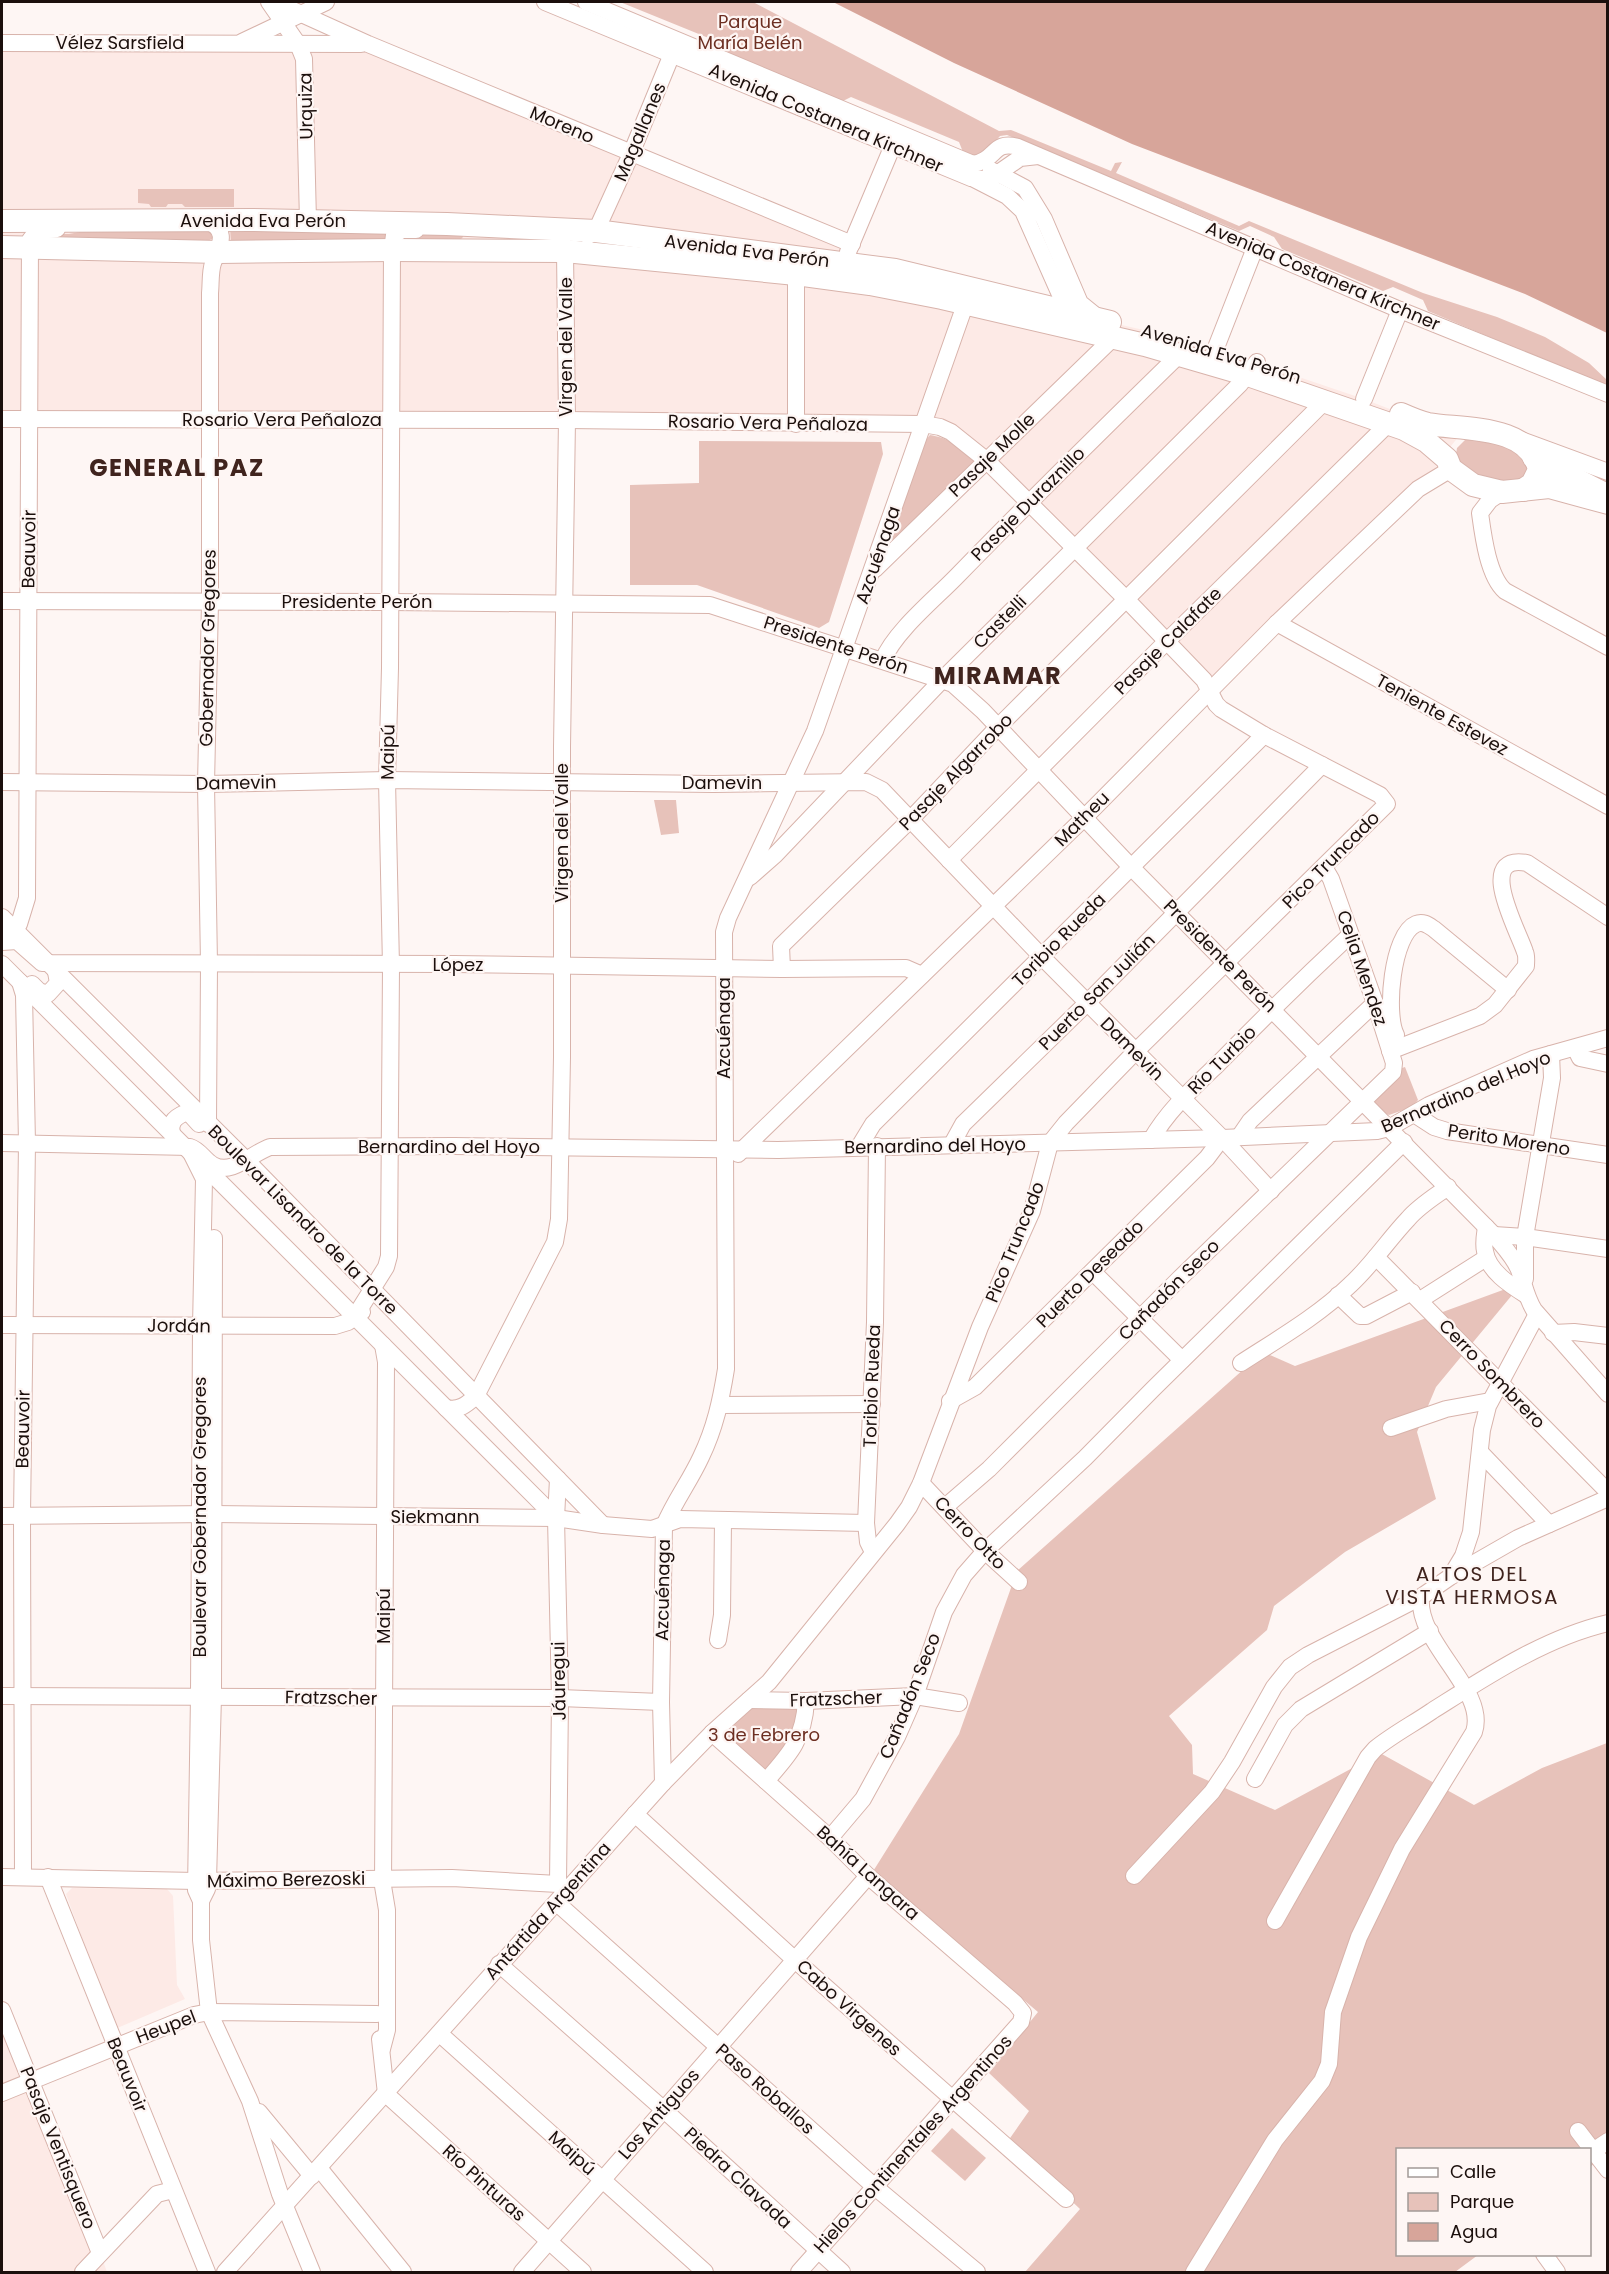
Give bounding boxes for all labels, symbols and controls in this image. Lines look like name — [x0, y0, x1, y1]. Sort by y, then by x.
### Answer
park label: Parque María Belén — [697, 9, 803, 55]
street label: Vélez Sarsfield — [56, 30, 184, 55]
street label: Avenida Costanera Kirchner — [705, 57, 947, 178]
street label: Urquiza — [292, 72, 319, 140]
street label: Magallanes — [607, 79, 672, 185]
street label: Moreno — [526, 100, 598, 149]
street label: Avenida Eva Perón — [180, 208, 346, 233]
street label: Avenida Costanera Kirchner — [1202, 215, 1444, 336]
street label: Avenida Eva Perón — [663, 228, 831, 273]
street label: Virgen del Valle — [553, 277, 578, 417]
street label: Avenida Eva Perón — [1138, 317, 1304, 390]
street label: Rosario Vera Peñaloza — [182, 407, 382, 432]
street label: Pasaje Molle — [943, 407, 1040, 502]
street label: Rosario Vera Peñaloza — [668, 408, 868, 437]
street label: Pasaje Duraznillo — [965, 441, 1090, 566]
district label: GENERAL PAZ — [89, 451, 265, 484]
street label: Azcuénaga — [849, 503, 906, 607]
street label: Beauvoir — [15, 509, 42, 589]
street label: Gobernador Gregores — [193, 549, 222, 747]
street label: Pasaje Calafate — [1108, 581, 1227, 700]
street label: Presidente Perón — [282, 589, 432, 614]
street label: Castelli — [967, 589, 1032, 654]
street label: Presidente Perón — [761, 609, 912, 680]
district label: MIRAMAR — [934, 659, 1062, 692]
street label: Teniente Estevez — [1372, 668, 1513, 761]
street label: Pasaje Algarrobo — [893, 708, 1018, 836]
street label: Maipú — [375, 724, 400, 780]
street label: Virgen del Valle — [549, 763, 574, 903]
street label: Damevin — [195, 769, 277, 796]
street label: Damevin — [682, 770, 762, 795]
street label: Matheu — [1049, 786, 1115, 852]
street label: Pico Truncado — [1276, 805, 1385, 914]
street label: Toribio Rueda — [1006, 887, 1111, 992]
street label: Presidente Perón — [1158, 893, 1283, 1018]
street label: Celia Mendez — [1331, 907, 1394, 1029]
street label: Puerto San Julián — [1033, 928, 1160, 1055]
street label: López — [433, 952, 483, 977]
street label: Azcuénaga — [711, 977, 736, 1079]
street label: Damevin — [1095, 1011, 1170, 1086]
street label: Río Turbio — [1182, 1020, 1262, 1100]
street label: Bernardino del Hoyo — [1377, 1044, 1554, 1139]
street label: Perito Moreno — [1446, 1117, 1572, 1162]
street label: Boulevar Lisandro de la Torre — [203, 1119, 404, 1320]
street label: Bernardino del Hoyo — [844, 1131, 1026, 1160]
street label: Bernardino del Hoyo — [358, 1134, 540, 1159]
street label: Pico Truncado — [979, 1178, 1050, 1306]
street label: Puerto Deseado — [1030, 1214, 1149, 1333]
street label: Cañadón Seco — [1112, 1233, 1225, 1346]
street label: Jordán — [147, 1312, 211, 1339]
street label: Cerro Sombrero — [1433, 1313, 1551, 1434]
street label: Toribio Rueda — [857, 1324, 886, 1448]
street label: Boulevar Gobernador Gregores — [187, 1377, 212, 1657]
street label: Beauvoir — [9, 1389, 36, 1469]
street label: Cerro Otto — [929, 1490, 1012, 1575]
street label: Siekmann — [390, 1504, 480, 1529]
street label: Azcuénaga — [649, 1539, 676, 1641]
district label: ALTOS DEL VISTA HERMOSA — [1385, 1560, 1559, 1611]
street label: Maipú — [371, 1588, 396, 1644]
street label: Cañadón Seco — [873, 1629, 946, 1763]
street label: Jáuregui — [545, 1641, 572, 1721]
street label: Fratzscher — [285, 1684, 378, 1711]
street label: Fratzscher — [789, 1684, 883, 1713]
park label: 3 de Febrero — [708, 1722, 820, 1747]
street label: Bahía Langara — [811, 1820, 925, 1926]
street label: Antártida Argentina — [479, 1836, 616, 1985]
street label: Máximo Berezoski — [207, 1866, 365, 1893]
street label: Cabo Virgenes — [791, 1954, 907, 2062]
street label: Heupel — [132, 2004, 200, 2049]
street label: Hielos Continentales Argentinos — [808, 2029, 1018, 2258]
street label: Beauvoir — [101, 2034, 154, 2116]
street label: Paso Roballos — [711, 2038, 820, 2140]
street label: Pasaje Ventisquero — [14, 2063, 102, 2233]
street label: Los Antiguos — [612, 2063, 705, 2164]
street label: Piedra Clavada — [679, 2121, 798, 2234]
street label: Maipú — [543, 2125, 601, 2181]
street label: Río Pinturas — [437, 2138, 531, 2227]
legend — [1396, 2148, 1591, 2256]
text: Calle — [1450, 2159, 1496, 2184]
text: Parque — [1450, 2189, 1514, 2214]
text: Agua — [1450, 2219, 1498, 2244]

